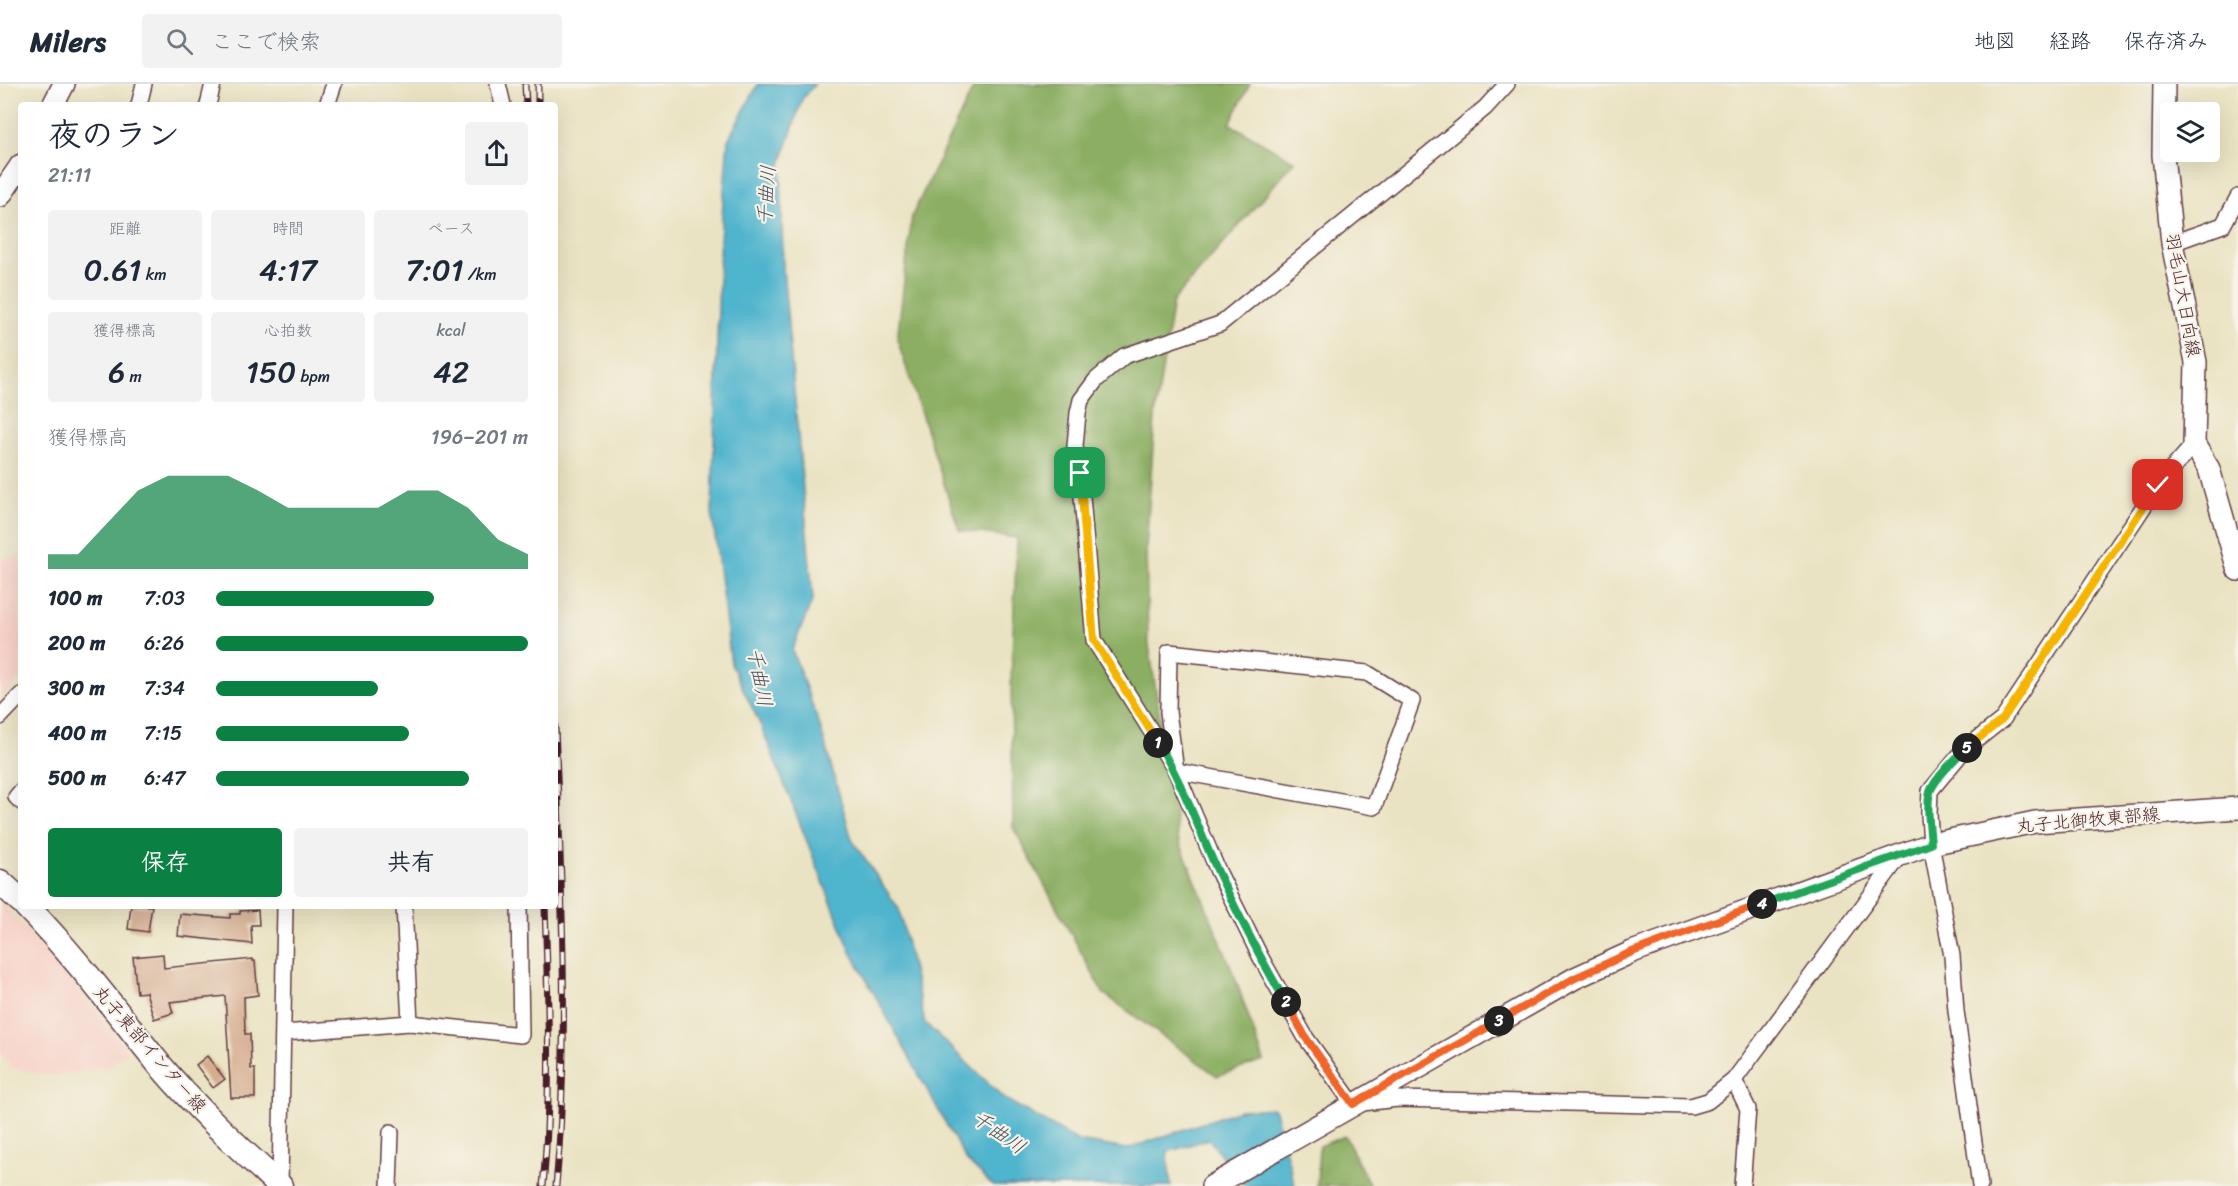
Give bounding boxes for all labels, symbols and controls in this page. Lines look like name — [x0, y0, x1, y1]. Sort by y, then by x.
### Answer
search box — [142, 14, 562, 68]
text: Milers — [30, 17, 106, 66]
text: ここで検索 — [211, 22, 321, 61]
text: 地図 — [1974, 22, 2016, 60]
text: 経路 — [2049, 22, 2091, 60]
text: 保存済み — [2124, 22, 2208, 60]
icon: search — [163, 25, 196, 58]
map controls — [2160, 102, 2220, 162]
button: layers — [2160, 102, 2220, 162]
text: 夜のラン — [48, 106, 180, 164]
button: share — [465, 122, 528, 185]
text: 21:11 — [48, 158, 91, 193]
water label: 千曲川 — [747, 164, 786, 226]
text: 距離 — [109, 214, 141, 243]
text: 時間 — [272, 214, 304, 243]
text: ペース — [427, 214, 475, 243]
street label: 羽毛山大日向線 — [2156, 230, 2210, 360]
text: 0.61 — [84, 243, 141, 297]
text: 4:17 — [259, 243, 317, 297]
text: 7:01 — [406, 243, 464, 297]
text: km — [141, 260, 166, 289]
text: /km — [464, 260, 496, 289]
text: 獲得標高 — [93, 316, 157, 345]
text: 心拍数 — [264, 316, 312, 345]
text: kcal — [436, 316, 466, 345]
text: 6 — [108, 345, 125, 399]
text: 150 — [246, 345, 296, 399]
text: 42 — [433, 345, 469, 399]
text: m — [125, 362, 142, 391]
text: bpm — [296, 362, 330, 391]
text: 獲得標高 — [48, 420, 128, 455]
text: 196–201 m — [431, 420, 528, 455]
pin — [1054, 447, 1105, 498]
icon: arrive — [1063, 456, 1096, 489]
pin — [2132, 459, 2183, 510]
icon: check — [2141, 468, 2174, 501]
text: 100 m — [48, 581, 102, 616]
text: 7:03 — [144, 581, 185, 616]
text: 200 m — [48, 626, 105, 661]
text: 6:26 — [144, 626, 184, 661]
water label: 千曲川 — [737, 644, 782, 710]
text: 300 m — [48, 671, 105, 706]
text: 7:34 — [144, 671, 185, 706]
text: 400 m — [48, 716, 106, 751]
text: 7:15 — [144, 716, 182, 751]
pin: 1 — [1143, 728, 1173, 758]
text: 1 — [1155, 728, 1161, 757]
pin: 5 — [1952, 733, 1982, 763]
text: 5 — [1962, 733, 1972, 762]
text: 500 m — [48, 761, 106, 796]
text: 6:47 — [144, 761, 185, 796]
street label: 丸子北御牧東部線 — [2015, 798, 2161, 842]
button: 保存 — [48, 828, 282, 897]
button: 共有 — [294, 828, 528, 897]
pin: 4 — [1747, 889, 1777, 919]
text: 4 — [1757, 889, 1767, 918]
street label: 丸子東部インター線 — [85, 978, 215, 1120]
pin: 2 — [1271, 987, 1301, 1017]
text: 2 — [1281, 987, 1291, 1016]
pin: 3 — [1484, 1006, 1514, 1036]
text: 3 — [1495, 1006, 1503, 1035]
water label: 千曲川 — [964, 1101, 1033, 1164]

